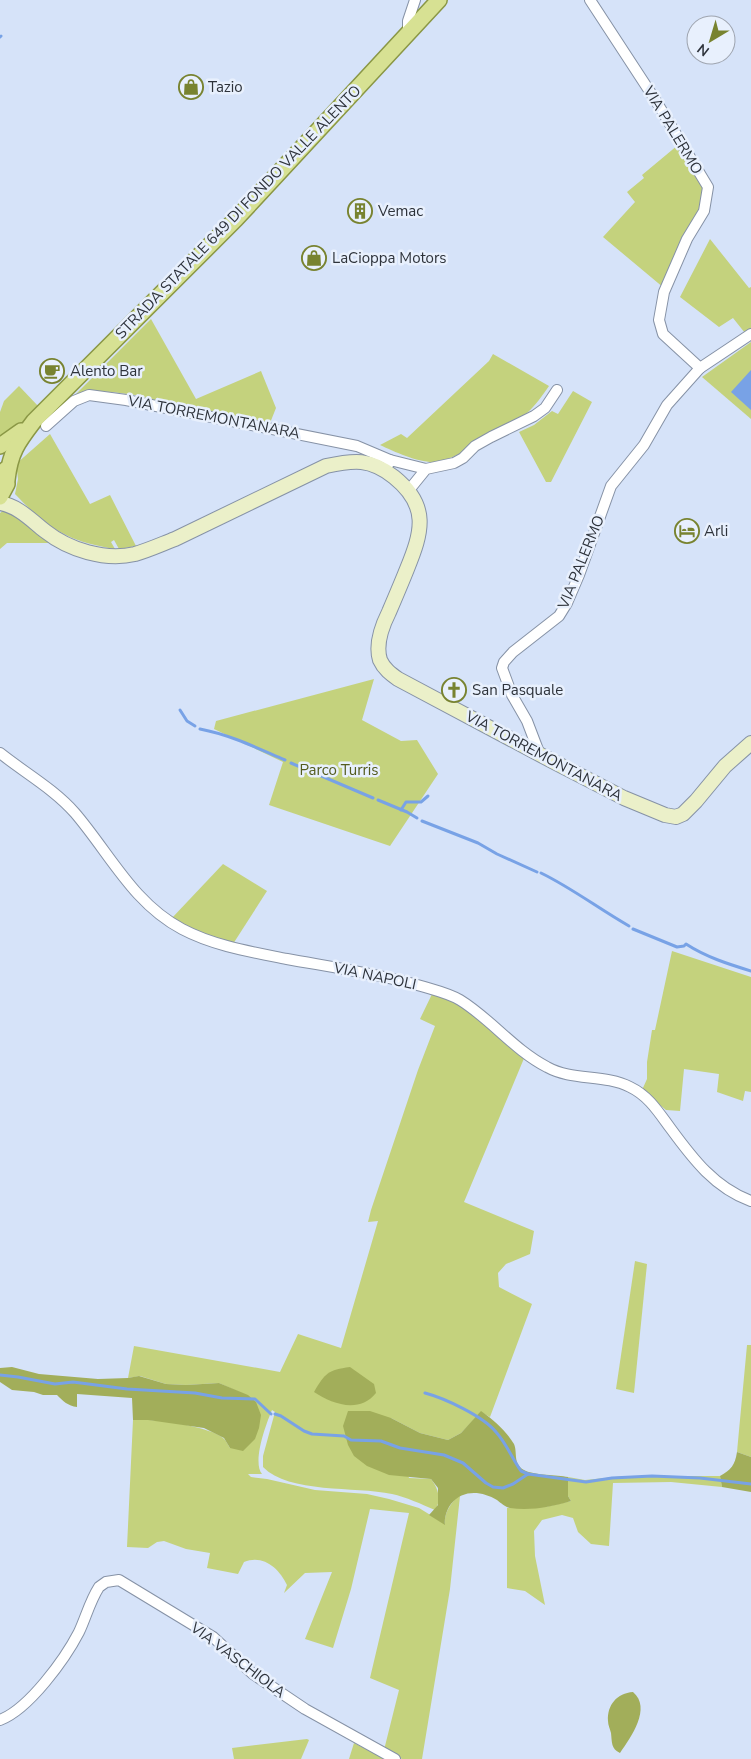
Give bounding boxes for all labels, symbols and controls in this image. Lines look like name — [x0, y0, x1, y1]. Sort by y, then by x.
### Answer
north arrow — [686, 15, 736, 65]
text: N — [693, 39, 713, 61]
shop icon: Tazio — [178, 74, 204, 100]
place label: Tazio — [208, 77, 243, 97]
street label: STRADA STATALE 649 DI FONDO VALLE ALENTO — [111, 81, 365, 343]
street label: VIA PALERMO — [638, 81, 707, 178]
building icon: Vemac — [347, 198, 373, 224]
place label: Vemac — [377, 201, 423, 221]
shop icon: LaCioppa Motors — [301, 245, 327, 271]
place label: LaCioppa Motors — [332, 248, 446, 268]
cafe icon: Alento Bar — [39, 358, 65, 384]
place label: Alento Bar — [70, 361, 143, 381]
street label: VIA TORREMONTANARA — [125, 390, 302, 443]
street label: VIA PALERMO — [553, 512, 609, 613]
hotel icon: Arli — [674, 518, 700, 544]
place label: Arli — [704, 521, 728, 541]
church icon: San Pasquale — [441, 677, 467, 703]
place label: San Pasquale — [472, 680, 563, 700]
street label: VIA TORREMONTANARA — [461, 706, 626, 806]
park label: Parco Turris — [299, 760, 379, 780]
street label: VIA NAPOLI — [331, 957, 418, 995]
street label: VIA VASCHIOLA — [186, 1617, 290, 1702]

